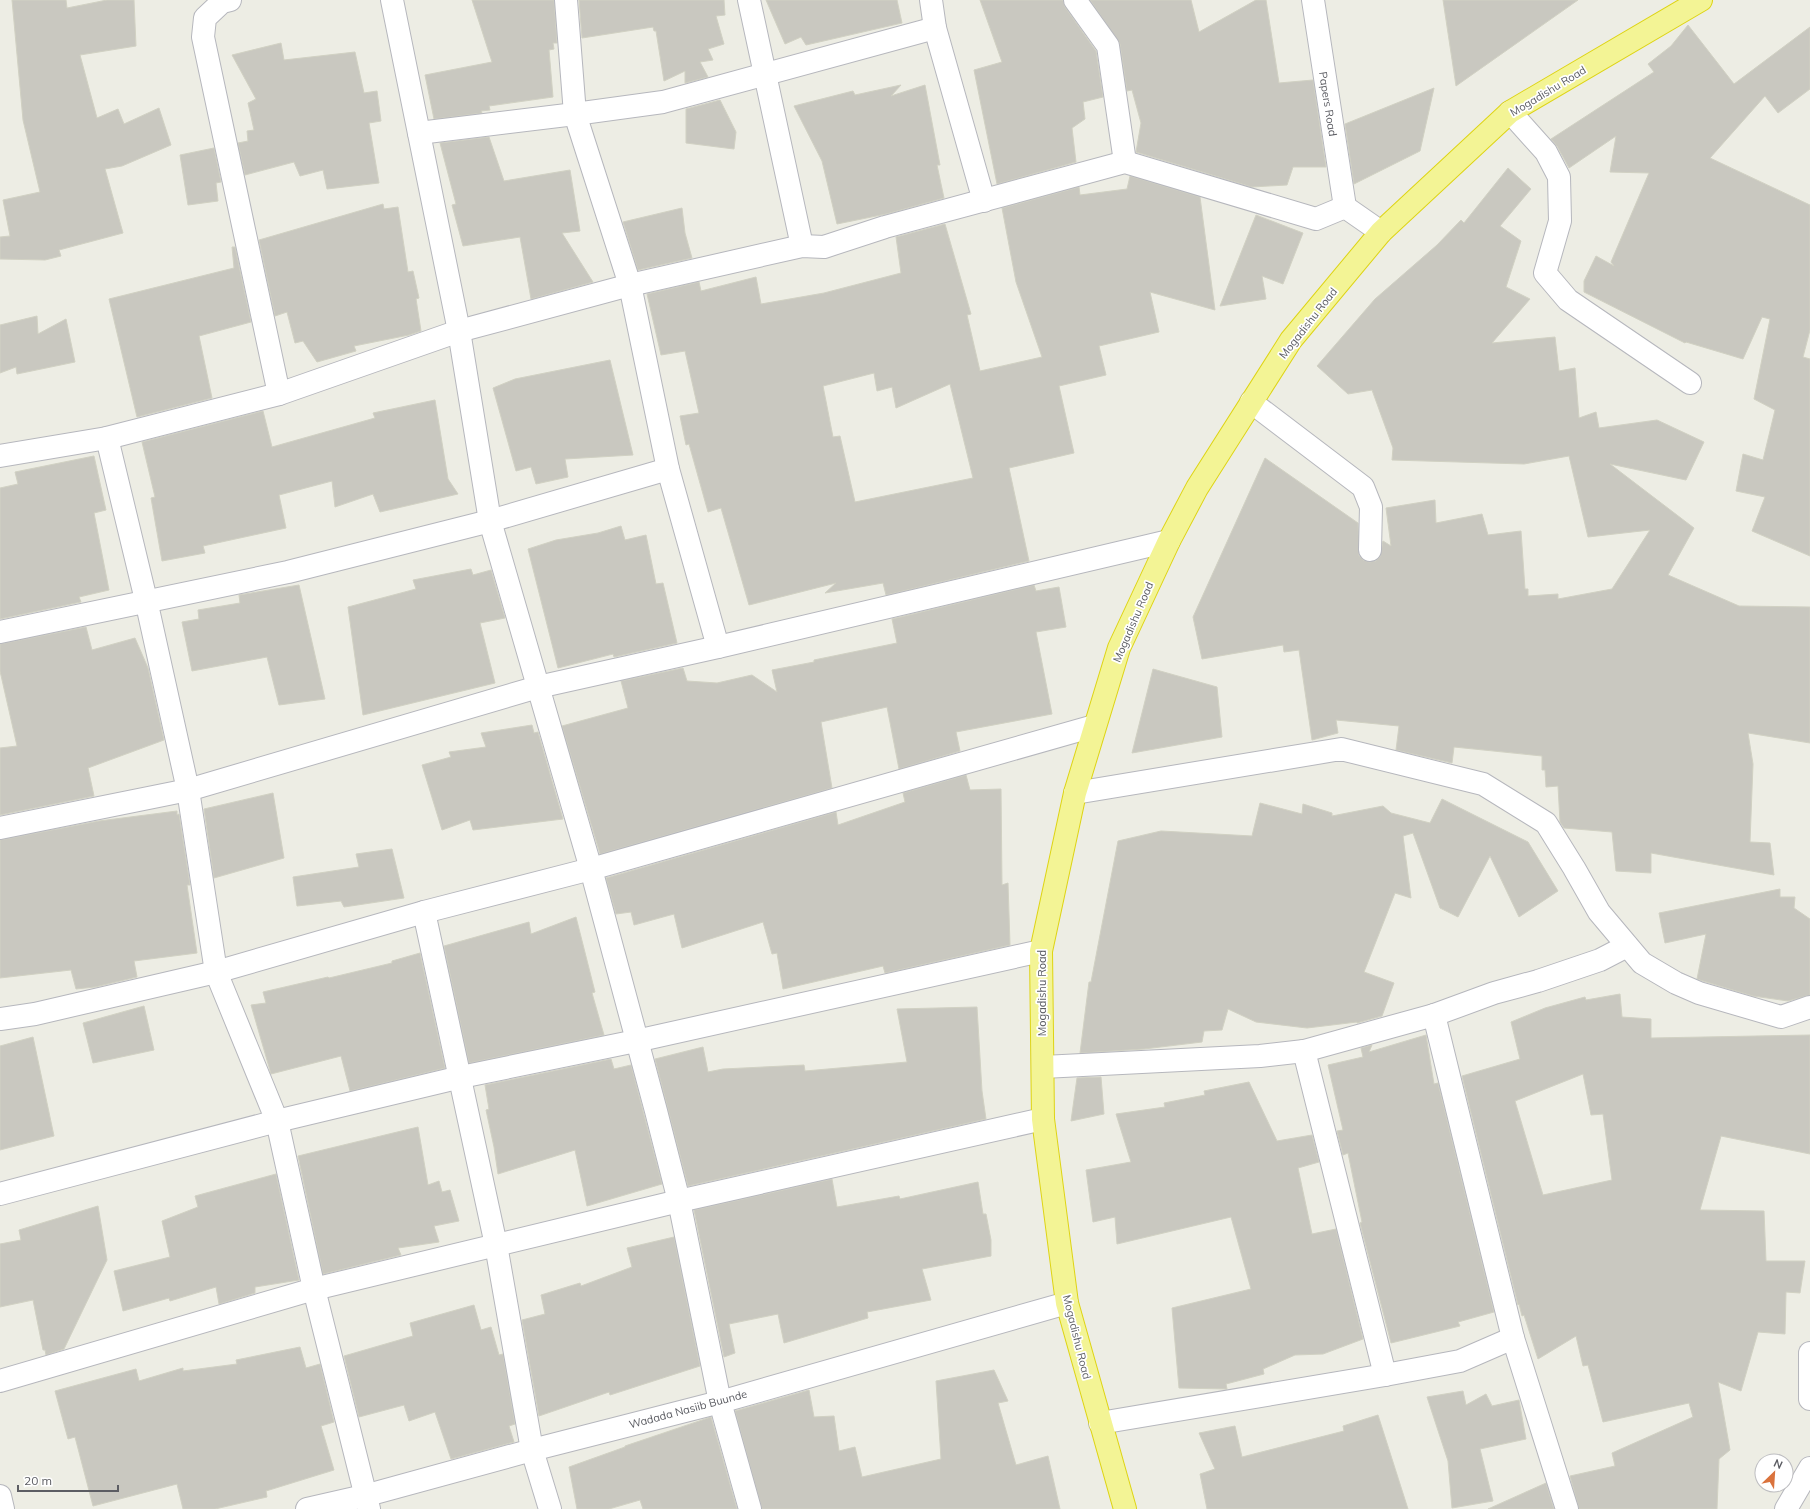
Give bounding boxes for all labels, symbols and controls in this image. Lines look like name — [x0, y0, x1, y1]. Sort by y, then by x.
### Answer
street label: Mogadishu Road — [1507, 63, 1589, 119]
street label: Papers Road — [1316, 71, 1340, 137]
street label: Mogadishu Road — [1276, 285, 1340, 361]
street label: Mogadishu Road — [1110, 580, 1156, 664]
street label: Mogadishu Road — [1035, 950, 1049, 1036]
street label: Mogadishu Road — [1060, 1293, 1094, 1381]
street label: Wadada Nasiib Buunde — [627, 1386, 749, 1432]
north arrow — [1754, 1453, 1794, 1493]
text: N — [1772, 1456, 1785, 1472]
scale bar — [18, 1467, 118, 1493]
text: 20 m — [24, 1473, 52, 1488]

